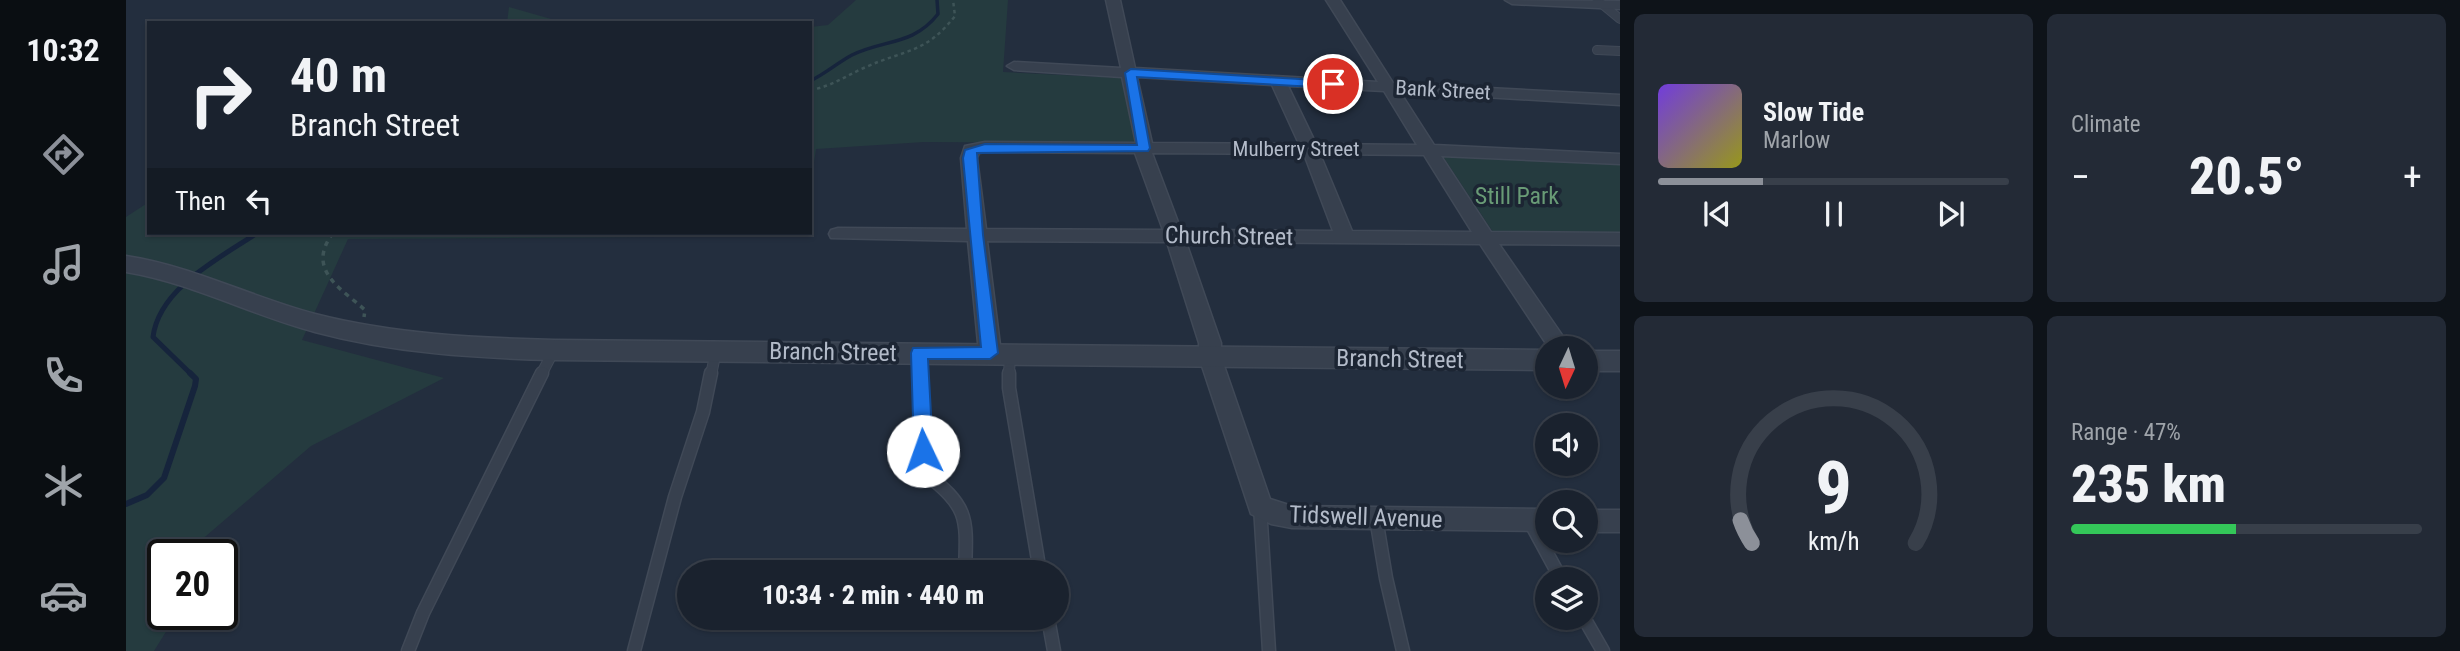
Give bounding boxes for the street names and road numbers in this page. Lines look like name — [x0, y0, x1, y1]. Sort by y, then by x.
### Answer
street label: Bank Street — [1395, 76, 1491, 104]
street label: Mulberry Street — [1233, 137, 1359, 161]
street label: Church Street — [1165, 221, 1293, 251]
street label: Branch Street — [769, 337, 897, 367]
street label: Branch Street — [1336, 344, 1464, 374]
street label: Tidswell Avenue — [1289, 500, 1443, 534]

